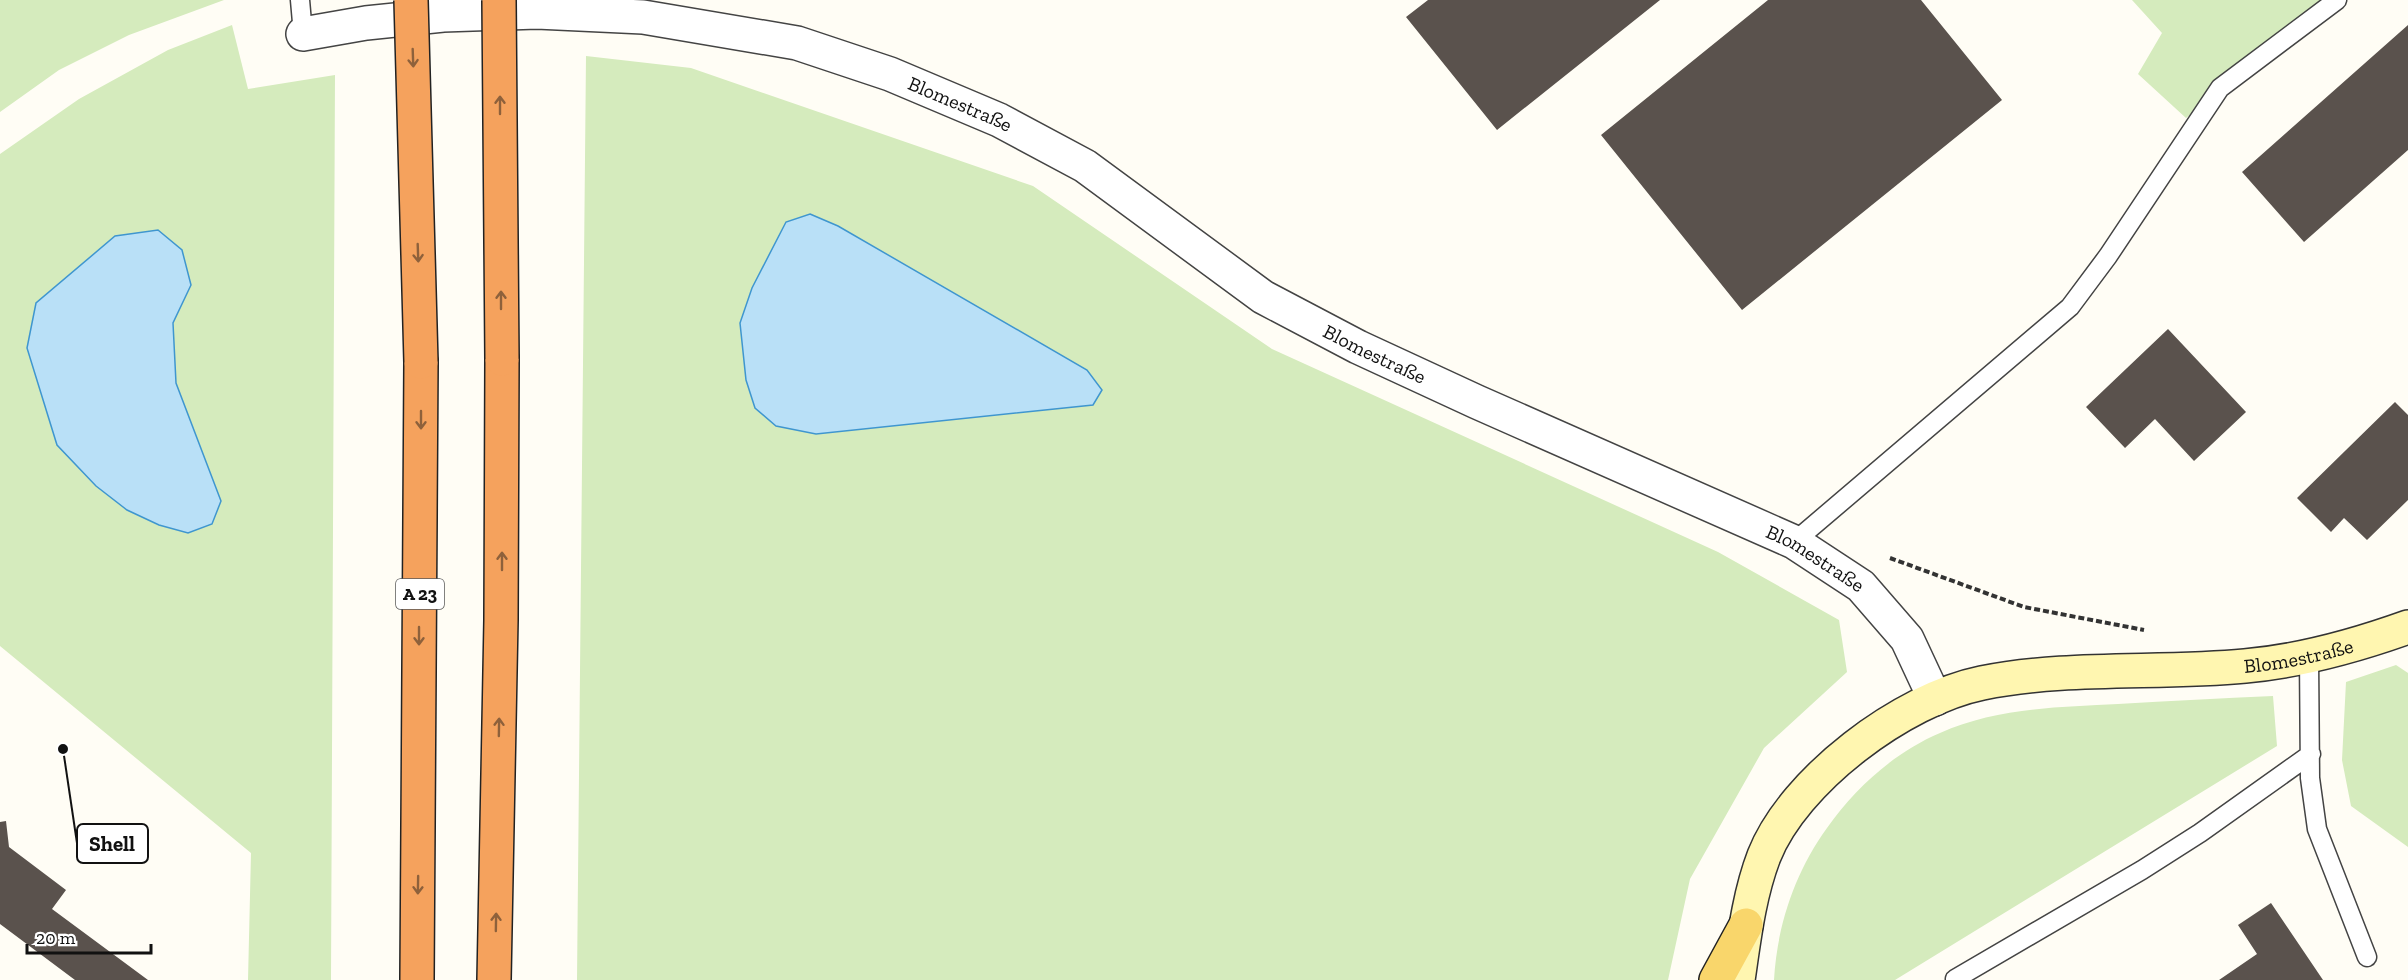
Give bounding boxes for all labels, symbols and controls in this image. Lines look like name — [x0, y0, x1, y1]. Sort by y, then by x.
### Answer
one-way arrow — [407, 48, 418, 68]
street label: Blomestraße — [904, 71, 1016, 137]
one-way arrow — [494, 96, 506, 116]
one-way arrow — [412, 243, 424, 263]
one-way arrow — [495, 291, 507, 311]
street label: Blomestraße — [1319, 319, 1430, 389]
one-way arrow — [415, 410, 427, 430]
street label: Blomestraße — [1763, 519, 1869, 597]
one-way arrow — [496, 552, 508, 572]
road number: A 23 — [396, 579, 444, 609]
one-way arrow — [413, 626, 425, 646]
street label: Blomestraße — [2243, 634, 2356, 678]
one-way arrow — [494, 717, 505, 737]
callout: Shell — [77, 824, 148, 863]
text: Shell — [89, 831, 135, 856]
one-way arrow — [412, 875, 423, 895]
one-way arrow — [490, 912, 501, 932]
scale bar — [27, 917, 152, 955]
text: 20 m — [36, 927, 76, 949]

